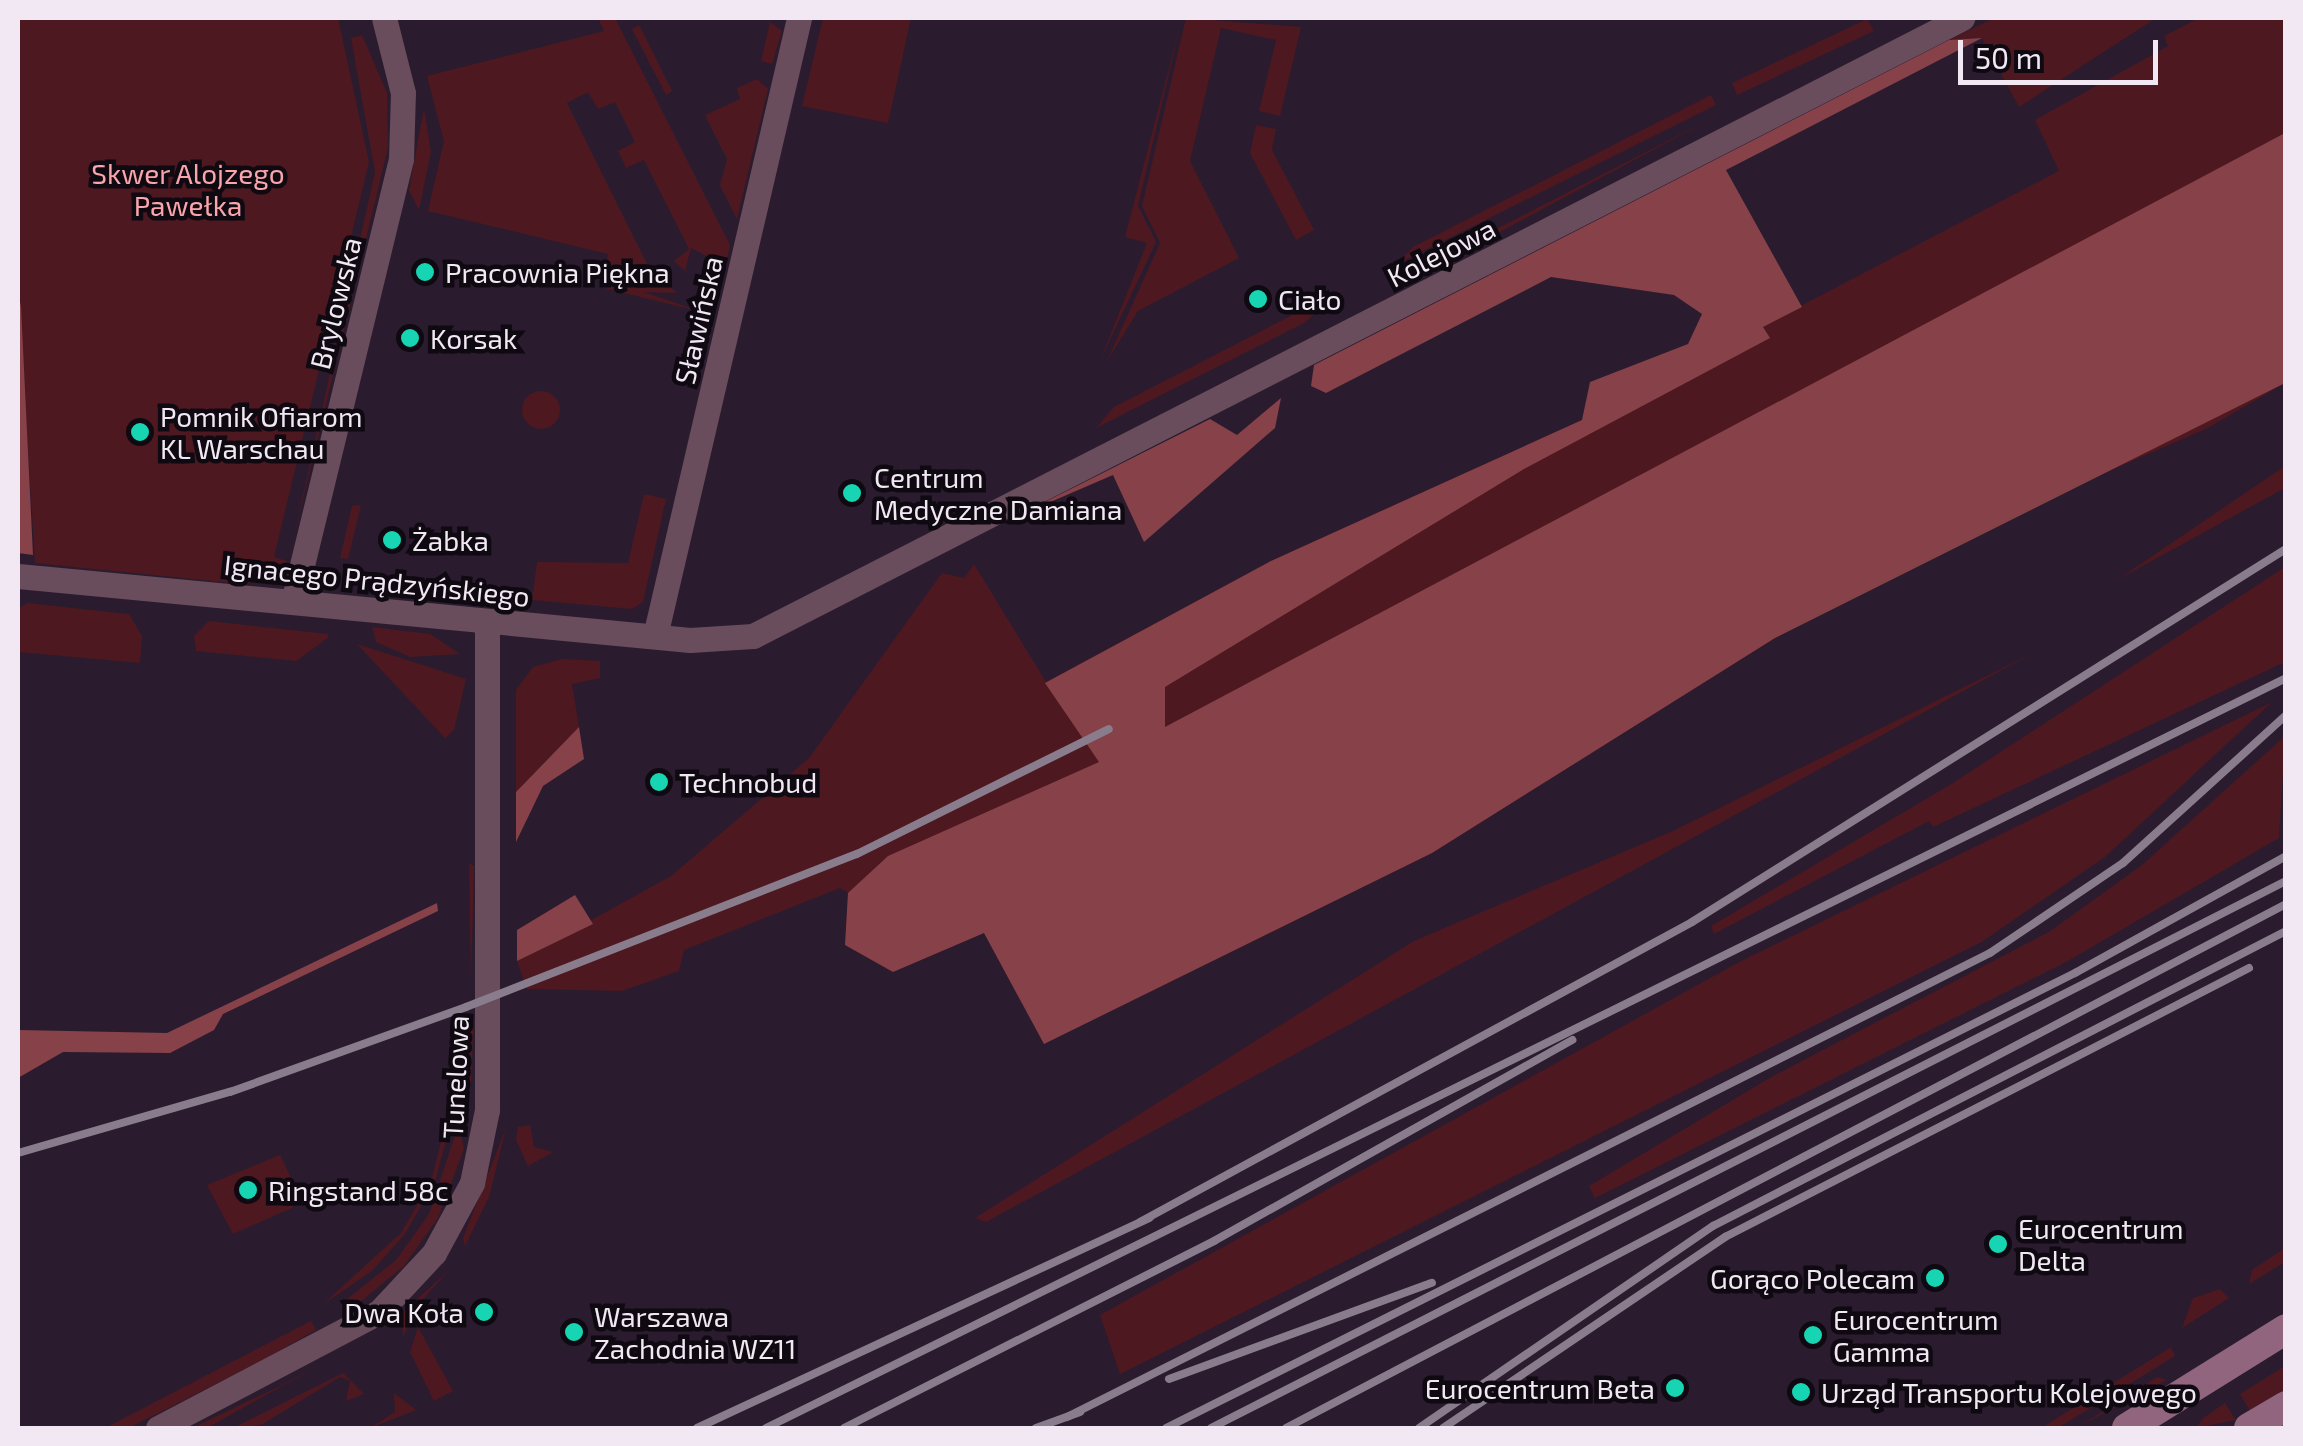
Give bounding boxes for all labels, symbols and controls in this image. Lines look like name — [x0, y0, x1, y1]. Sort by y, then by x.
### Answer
scale bar — [1963, 20, 2163, 82]
text: 50 m — [1975, 39, 2042, 75]
park label: Skwer Alojzego Pawełka — [91, 156, 285, 222]
street label: Kolejowa — [1381, 211, 1501, 293]
street label: Brylowska — [302, 234, 368, 372]
street label: Sławińska — [667, 253, 729, 387]
place label: Pracownia Piękna — [445, 255, 670, 289]
marker: Pracownia Piękna — [414, 261, 436, 283]
place label: Ciało — [1278, 282, 1341, 316]
marker: Ciało — [1247, 288, 1269, 310]
place label: Korsak — [430, 321, 517, 355]
marker: Korsak — [399, 327, 421, 349]
place label: Pomnik Ofiarom KL Warschau — [160, 399, 363, 465]
marker: Pomnik Ofiarom KL Warschau — [129, 421, 151, 443]
place label: Centrum Medyczne Damiana — [874, 460, 1122, 526]
marker: Centrum Medyczne Damiana — [839, 480, 865, 506]
place label: Żabka — [412, 523, 489, 557]
marker: Żabka — [381, 529, 403, 551]
street label: Ignacego Prądzyńskiego — [223, 547, 531, 613]
place label: Technobud — [679, 765, 817, 799]
marker: Technobud — [648, 771, 670, 793]
street label: Tunelowa — [435, 1014, 475, 1140]
place label: Ringstand 58c — [268, 1173, 449, 1207]
marker: Ringstand 58c — [237, 1179, 259, 1201]
place label: Eurocentrum Delta — [2018, 1211, 2184, 1277]
marker: Eurocentrum Delta — [1987, 1233, 2009, 1255]
place label: Gorąco Polecam — [1710, 1261, 1915, 1295]
marker: Gorąco Polecam — [1924, 1267, 1946, 1289]
place label: Dwa Koła — [344, 1295, 464, 1329]
place label: Warszawa Zachodnia WZ11 — [594, 1299, 797, 1365]
marker: Dwa Koła — [473, 1301, 495, 1323]
place label: Eurocentrum Gamma — [1833, 1302, 1999, 1368]
marker: Warszawa Zachodnia WZ11 — [563, 1321, 585, 1343]
marker: Eurocentrum Gamma — [1802, 1324, 1824, 1346]
place label: Eurocentrum Beta — [1425, 1371, 1655, 1405]
place label: Urząd Transportu Kolejowego — [1821, 1375, 2198, 1409]
marker: Eurocentrum Beta — [1664, 1377, 1686, 1399]
marker: Urząd Transportu Kolejowego — [1790, 1381, 1812, 1403]

